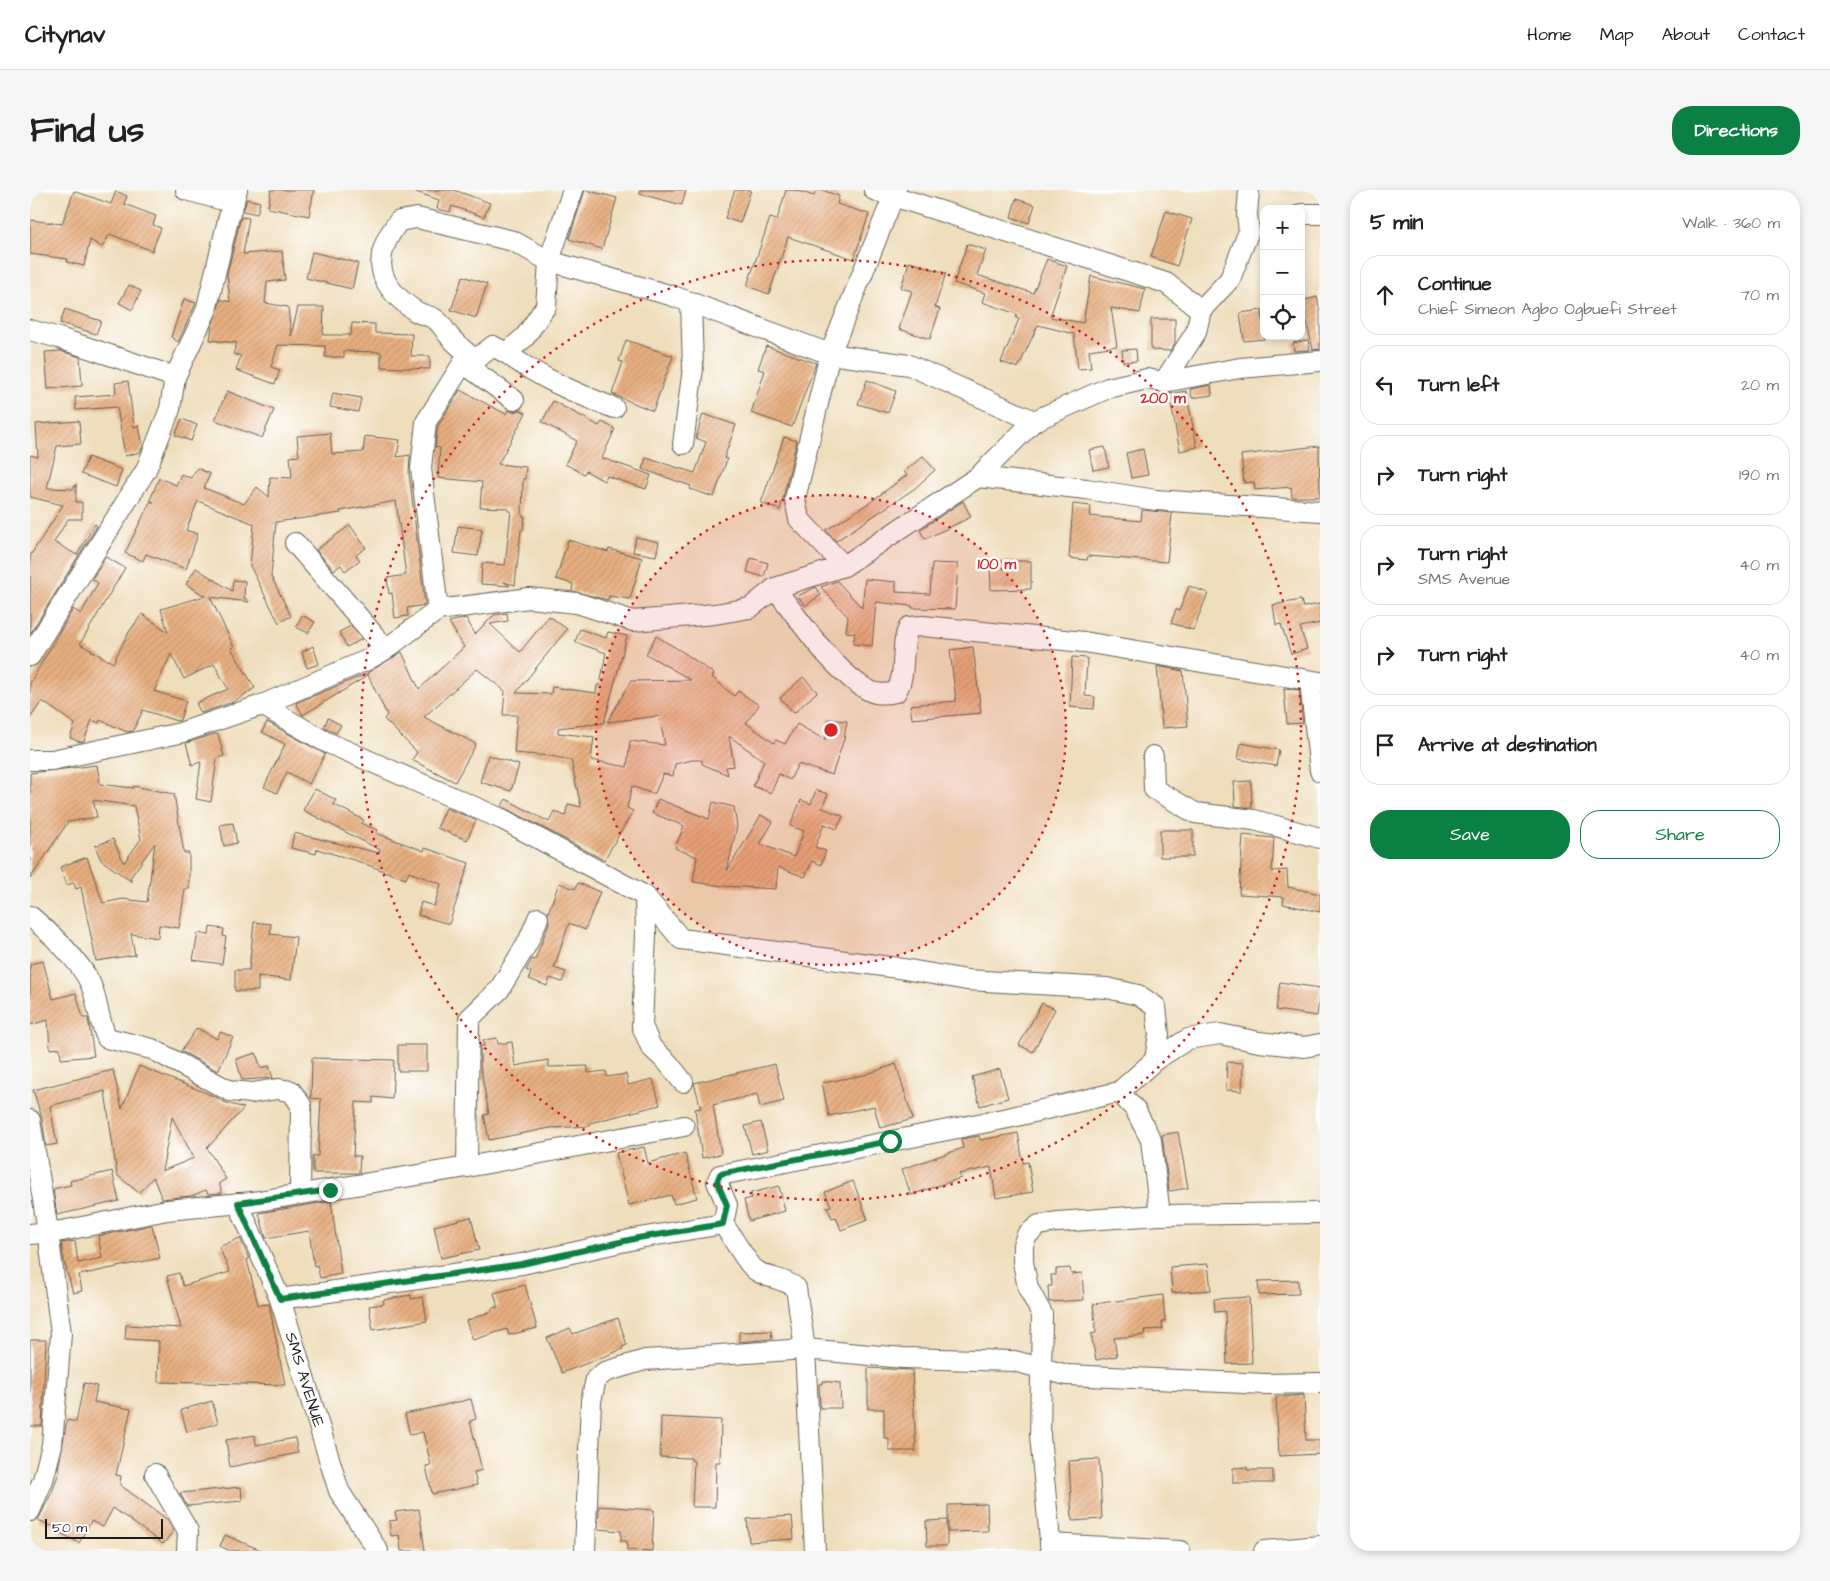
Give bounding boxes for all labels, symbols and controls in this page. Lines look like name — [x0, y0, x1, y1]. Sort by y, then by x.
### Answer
text: Citynav — [25, 18, 105, 52]
text: Home — [1527, 22, 1572, 47]
text: Map — [1600, 22, 1634, 47]
text: About — [1662, 22, 1710, 47]
text: Contact — [1738, 22, 1805, 47]
text: Find us — [30, 106, 144, 155]
button: Directions — [1672, 106, 1800, 155]
map controls — [1260, 205, 1305, 340]
button: + — [1260, 205, 1305, 250]
text: 5 min — [1370, 208, 1423, 237]
text: Walk · 360 m — [1682, 212, 1780, 234]
button: − — [1260, 250, 1305, 295]
text: Continue — [1418, 271, 1492, 298]
icon: ahead — [1371, 281, 1399, 309]
text: 70 m — [1740, 284, 1779, 306]
button: locate — [1260, 295, 1305, 340]
text: Chief Simeon Agbo Ogbuefi Street — [1418, 298, 1677, 320]
icon: left — [1371, 371, 1399, 399]
text: Turn left — [1418, 372, 1499, 399]
text: 20 m — [1741, 374, 1779, 396]
text: 200 m — [1139, 388, 1186, 409]
icon: right — [1371, 461, 1399, 489]
text: Turn right — [1418, 462, 1507, 489]
text: 190 m — [1739, 464, 1779, 486]
text: Turn right — [1418, 541, 1507, 568]
icon: right — [1371, 551, 1399, 579]
text: 100 m — [978, 554, 1017, 575]
text: 40 m — [1739, 554, 1779, 576]
text: SMS Avenue — [1418, 568, 1510, 590]
icon: right — [1371, 641, 1399, 669]
text: Turn right — [1418, 642, 1507, 669]
text: 40 m — [1739, 644, 1779, 666]
centre of rings — [822, 721, 840, 739]
icon: arrive — [1371, 731, 1399, 759]
text: Arrive at destination — [1418, 732, 1597, 759]
button: Save — [1370, 810, 1570, 859]
button: Share — [1580, 810, 1780, 859]
route start — [879, 1130, 902, 1153]
route end — [319, 1179, 342, 1202]
street label: SMS AVENUE — [280, 1329, 330, 1430]
scale bar — [45, 1516, 162, 1539]
text: 50 m — [52, 1518, 87, 1538]

